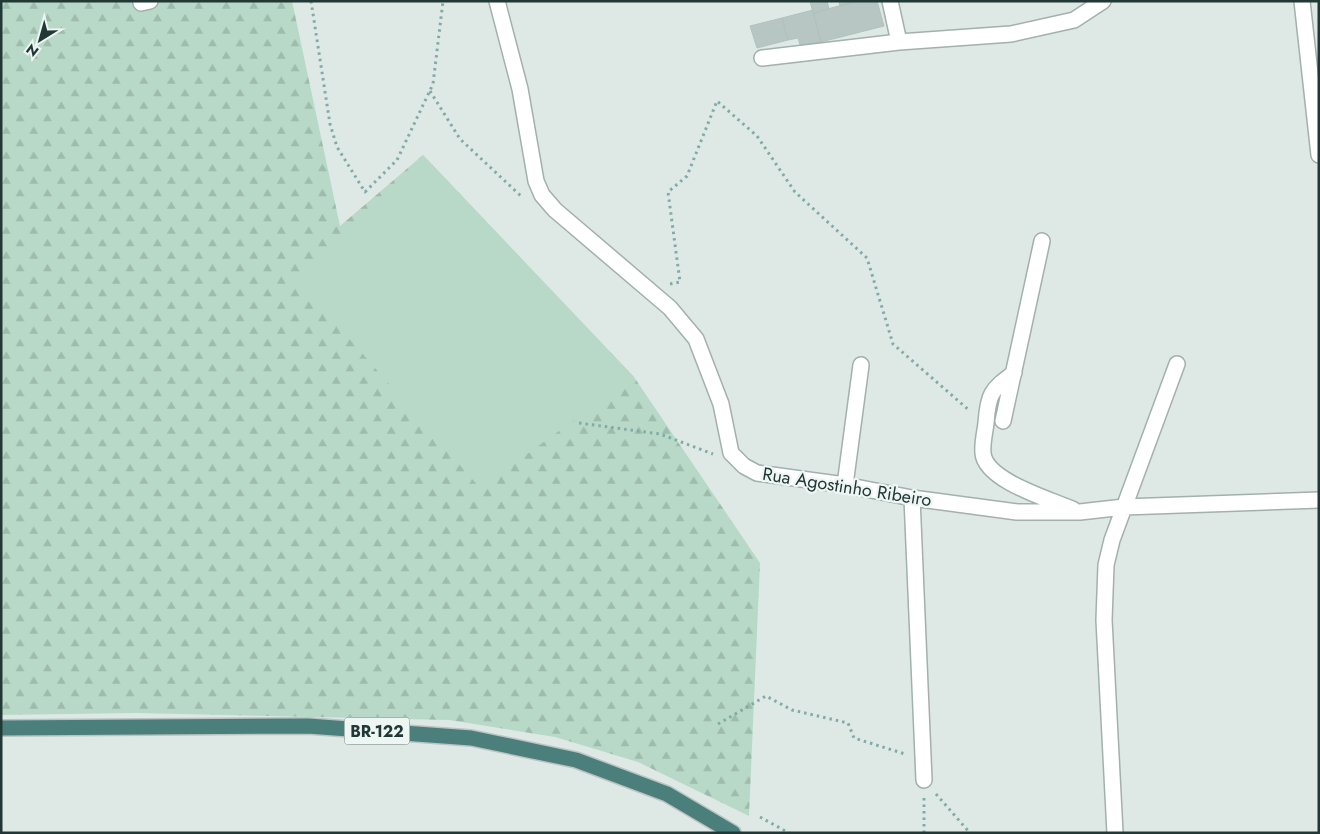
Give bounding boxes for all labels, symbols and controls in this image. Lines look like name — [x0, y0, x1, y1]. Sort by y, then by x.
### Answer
north arrow — [15, 15, 65, 65]
text: N — [22, 39, 43, 62]
street label: Rua Agostinho Ribeiro — [761, 461, 933, 513]
road number: BR-122 — [344, 718, 410, 744]

